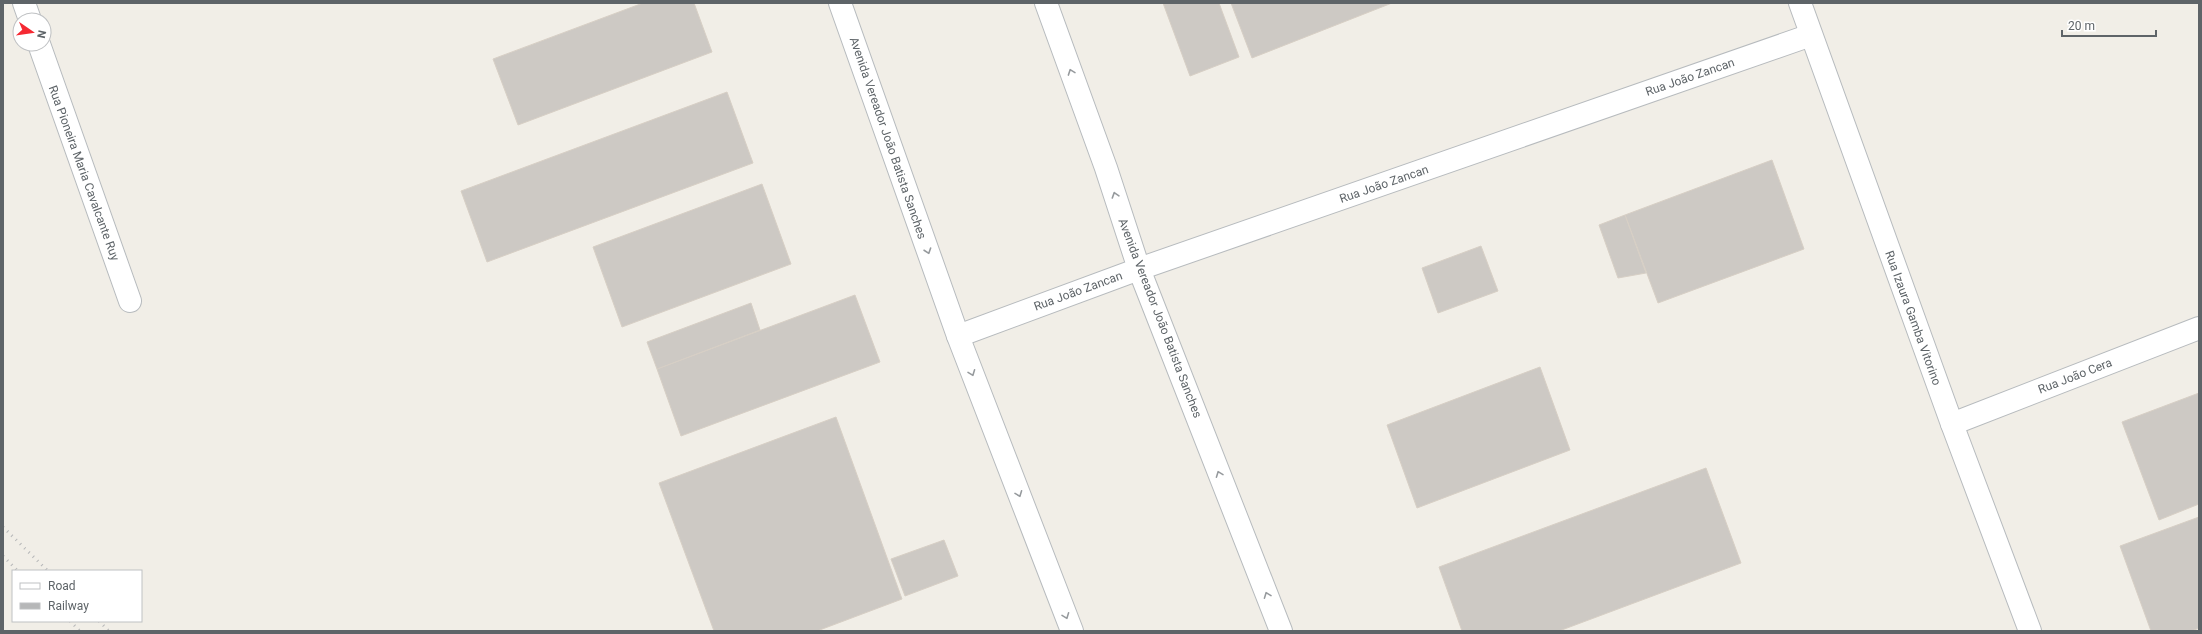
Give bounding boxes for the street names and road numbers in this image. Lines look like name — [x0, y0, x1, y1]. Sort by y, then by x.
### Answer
street label: Avenida Vereador João Batista Sanches — [847, 35, 929, 241]
street label: Rua João Zancan — [1644, 55, 1736, 99]
street label: Rua Pioneira Maria Cavalcante Ruy — [46, 84, 122, 263]
street label: Rua João Zancan — [1338, 162, 1430, 206]
street label: Avenida Vereador João Batista Sanches — [1115, 216, 1205, 420]
street label: Rua Izaura Gamba Vitorino — [1882, 249, 1944, 387]
street label: Rua João Zancan — [1032, 268, 1124, 314]
street label: Rua João Cera — [2036, 356, 2114, 396]

